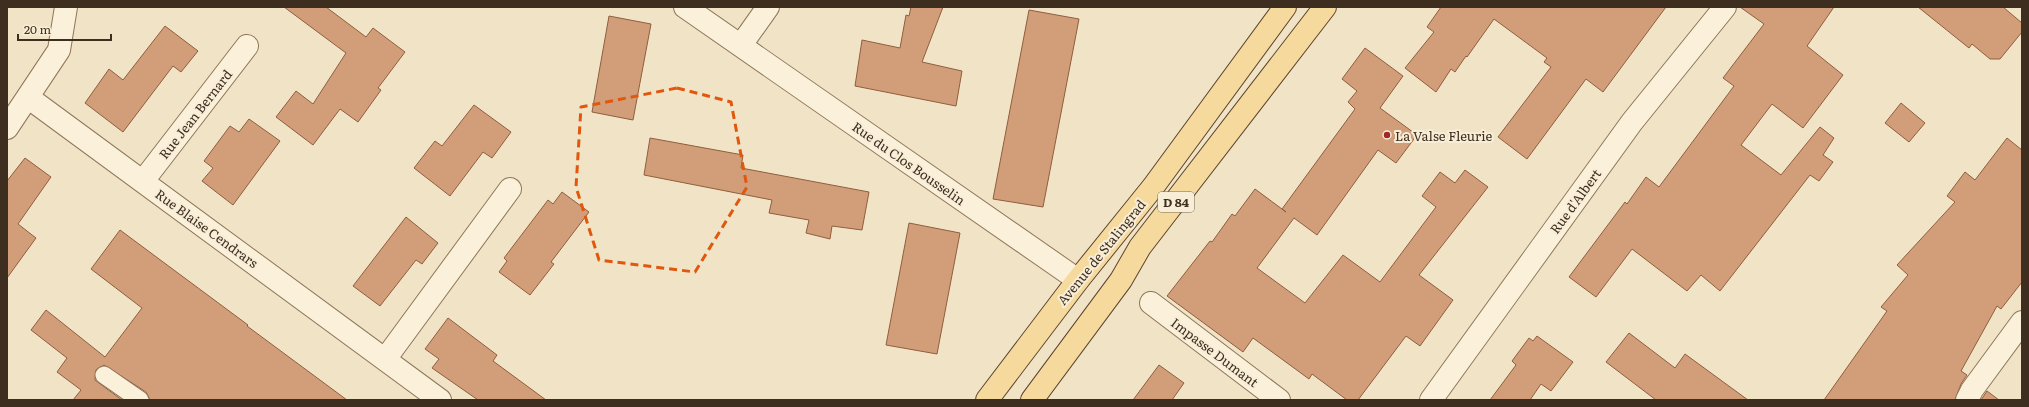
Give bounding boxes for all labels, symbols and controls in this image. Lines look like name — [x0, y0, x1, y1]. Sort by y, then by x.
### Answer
scale bar — [18, 16, 111, 42]
text: 20 m — [24, 20, 51, 38]
street label: Rue Jean Bernard — [154, 65, 236, 163]
street label: Rue du Clos Bousselin — [849, 117, 970, 209]
place label: La Valse Fleurie — [1395, 126, 1493, 145]
marker: La Valse Fleurie — [1382, 130, 1392, 140]
street label: Rue d'Albert — [1545, 164, 1605, 237]
street label: Rue Blaise Cendrars — [152, 184, 262, 272]
road number: D 84 — [1158, 192, 1194, 212]
street label: Avenue de Stalingrad — [1052, 195, 1150, 309]
street label: Impasse Dumant — [1167, 313, 1263, 392]

